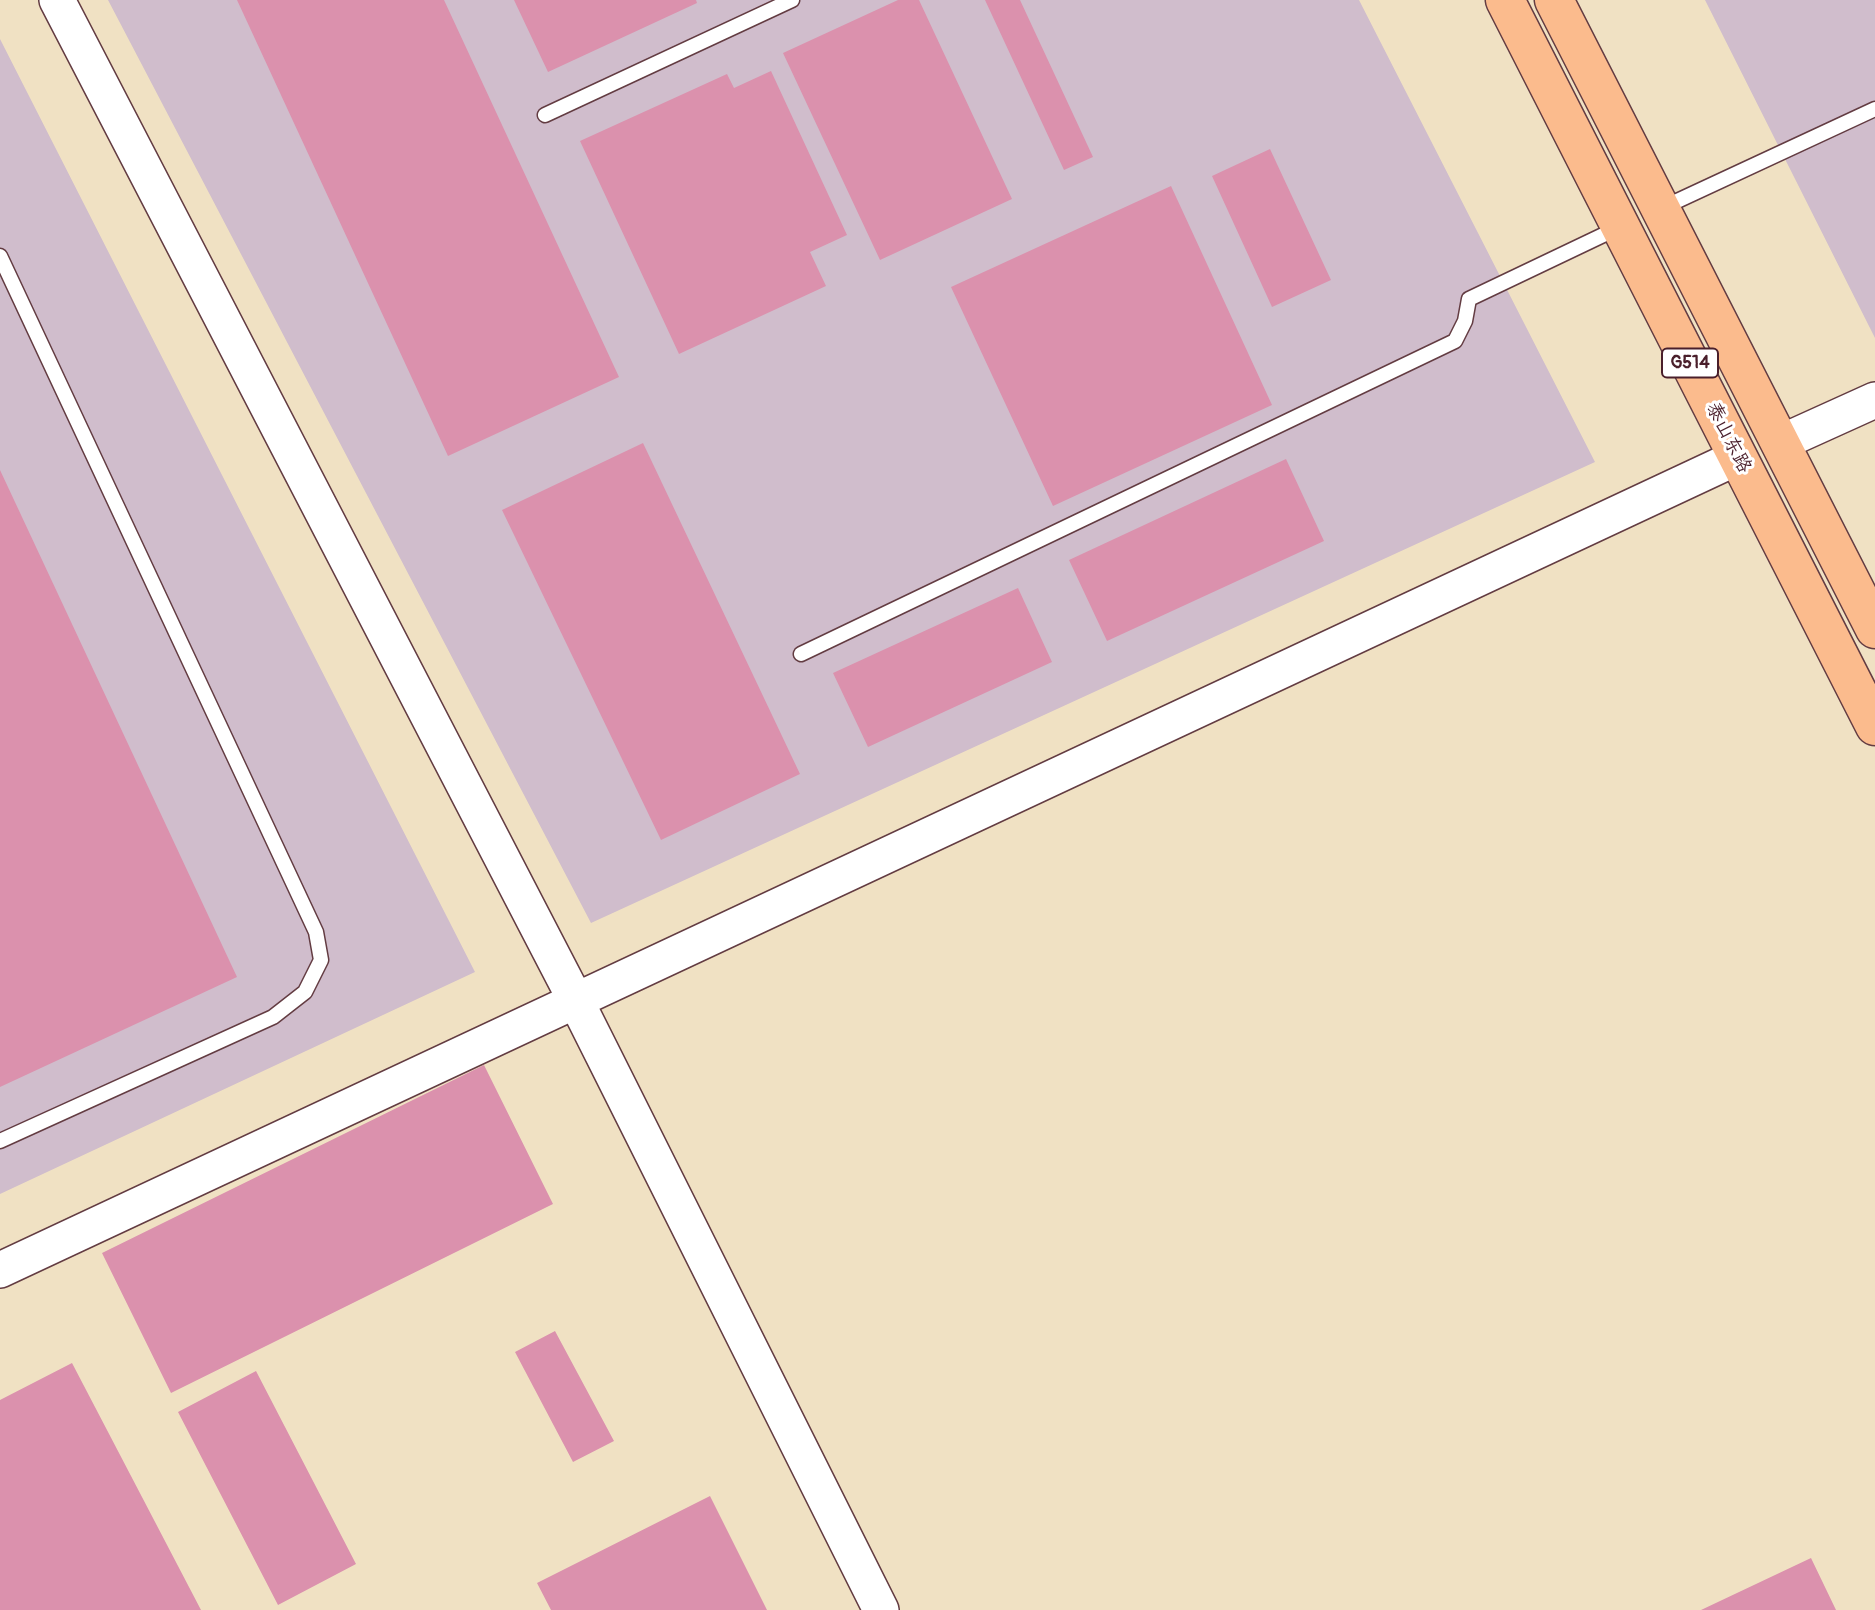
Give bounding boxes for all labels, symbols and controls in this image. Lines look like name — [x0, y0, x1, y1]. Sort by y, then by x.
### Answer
road number: G514 — [1662, 348, 1718, 377]
street label: 泰山东路 — [1701, 399, 1755, 477]

